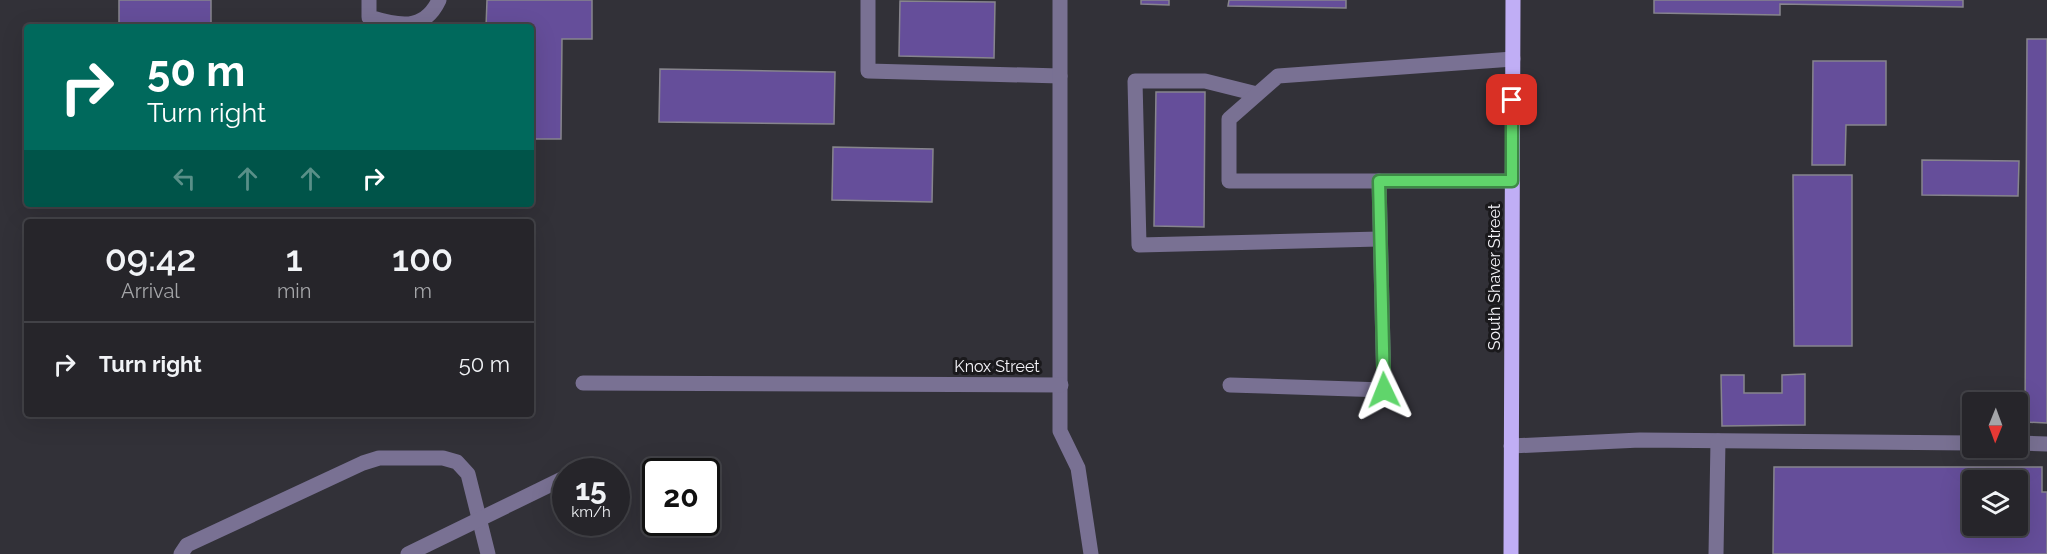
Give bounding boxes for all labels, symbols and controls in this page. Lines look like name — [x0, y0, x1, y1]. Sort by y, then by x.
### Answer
text: 50 m — [147, 47, 245, 96]
icon: right — [48, 48, 126, 126]
pin — [1486, 74, 1537, 125]
icon: arrive — [1495, 83, 1528, 116]
text: Turn right — [147, 97, 266, 128]
icon: left — [168, 162, 201, 195]
icon: ahead — [231, 162, 264, 195]
icon: ahead — [294, 162, 327, 195]
icon: right — [357, 162, 390, 195]
street label: South Shaver Street — [1485, 203, 1504, 350]
text: 09:42 — [105, 237, 196, 279]
text: 1 — [286, 237, 303, 279]
text: 100 — [392, 237, 453, 279]
text: Arrival — [121, 279, 180, 303]
text: min — [277, 279, 311, 303]
text: m — [413, 279, 432, 303]
icon: right — [48, 348, 81, 381]
text: Turn right — [99, 351, 202, 377]
text: 50 m — [459, 351, 510, 377]
street label: Knox Street — [954, 357, 1040, 376]
position arrow — [1352, 358, 1416, 422]
north arrow — [1962, 392, 2028, 458]
map controls — [1962, 392, 2028, 536]
speed limit sign: 20 — [642, 458, 720, 536]
button: layers — [1962, 470, 2028, 536]
text: 15 — [575, 472, 607, 507]
text: km/h — [571, 503, 611, 521]

